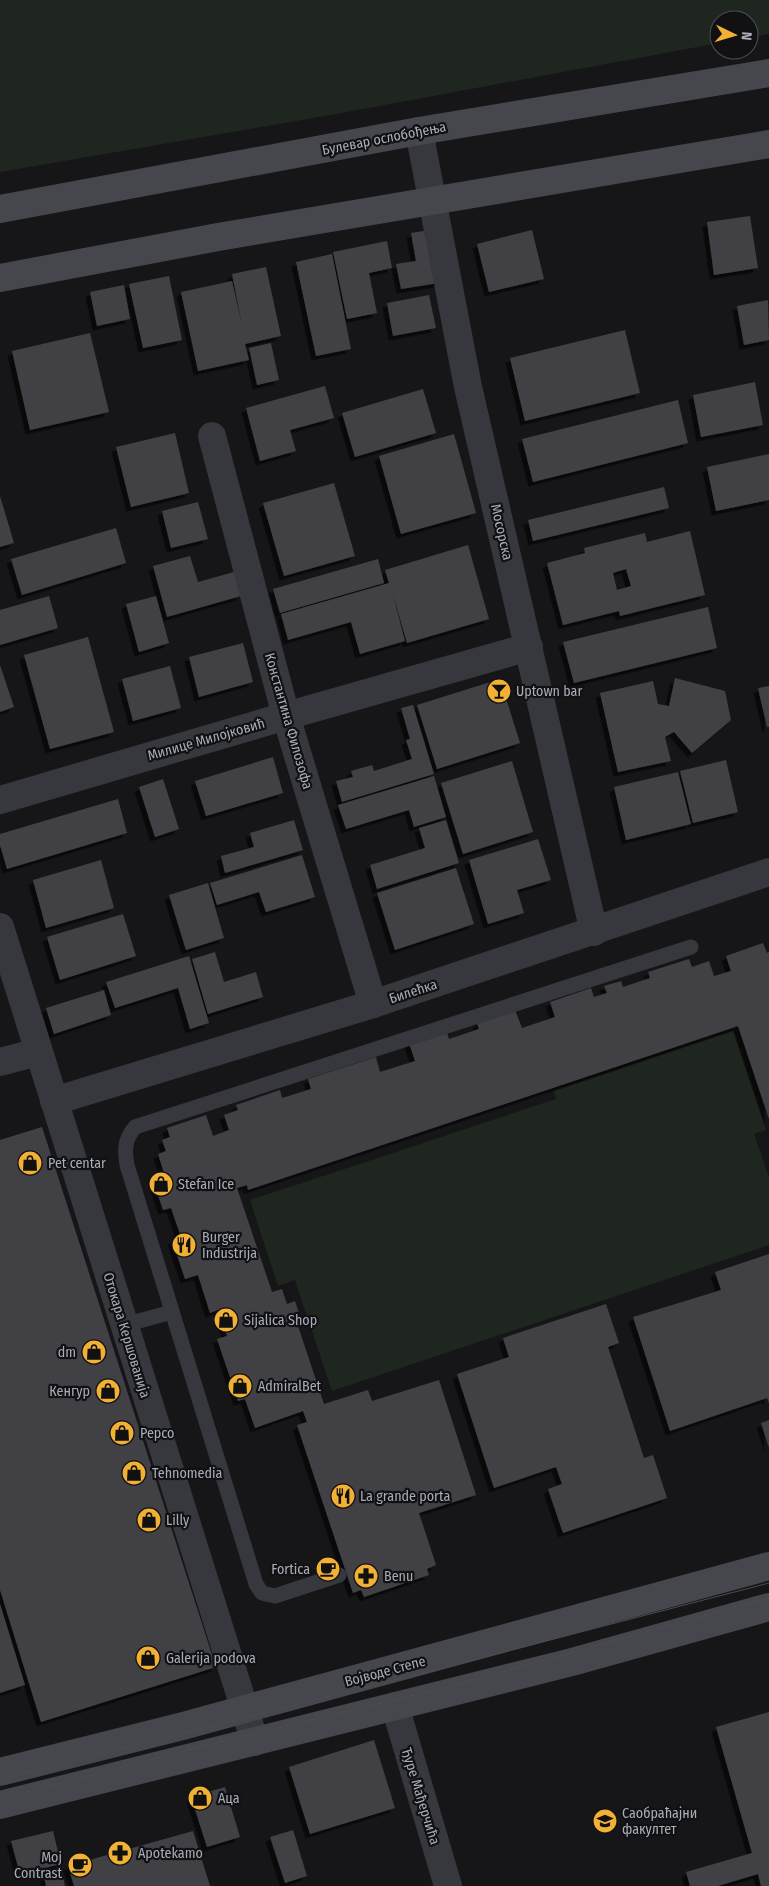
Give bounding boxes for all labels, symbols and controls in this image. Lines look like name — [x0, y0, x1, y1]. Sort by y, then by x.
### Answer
north arrow — [709, 10, 759, 60]
text: N — [738, 31, 755, 41]
street label: Булевар ослобођења — [321, 118, 448, 159]
street label: Мосорска — [487, 502, 516, 562]
street label: Константина Филозофа — [261, 651, 316, 791]
bar icon: Uptown bar — [486, 678, 512, 704]
place label: Uptown bar — [516, 683, 582, 700]
street label: Милице Милојковић — [146, 715, 267, 764]
street label: Билећка — [387, 976, 440, 1007]
shop icon: Pet centar — [17, 1150, 43, 1176]
place label: Pet centar — [48, 1155, 106, 1172]
shop icon: Stefan Ice — [148, 1171, 174, 1197]
place label: Stefan Ice — [178, 1176, 234, 1193]
place label: Burger Industrija — [202, 1229, 257, 1262]
restaurant icon: Burger Industrija — [171, 1232, 197, 1258]
street label: Отокара Кершованија — [99, 1270, 154, 1400]
shop icon: Sijalica Shop — [213, 1307, 239, 1333]
place label: Sijalica Shop — [244, 1312, 317, 1329]
shop icon: dm — [81, 1339, 107, 1365]
place label: dm — [58, 1344, 76, 1361]
shop icon: AdmiralBet — [227, 1373, 253, 1399]
shop icon: Кенгур — [95, 1378, 121, 1404]
place label: AdmiralBet — [258, 1378, 322, 1395]
place label: Кенгур — [49, 1383, 90, 1400]
shop icon: Pepco — [109, 1420, 135, 1446]
place label: Pepco — [140, 1425, 174, 1442]
shop icon: Tehnomedia — [121, 1460, 147, 1486]
place label: Tehnomedia — [152, 1465, 222, 1482]
restaurant icon: La grande porta — [330, 1483, 356, 1509]
place label: La grande porta — [360, 1488, 450, 1505]
shop icon: Lilly — [136, 1507, 162, 1533]
place label: Lilly — [166, 1512, 190, 1529]
cafe icon: Fortica — [315, 1556, 341, 1582]
place label: Fortica — [271, 1561, 310, 1578]
pharmacy icon: Benu — [353, 1563, 379, 1589]
place label: Benu — [384, 1568, 413, 1585]
shop icon: Galerija podova — [135, 1645, 161, 1671]
place label: Galerija podova — [166, 1650, 256, 1667]
street label: Војводе Степе — [343, 1653, 427, 1690]
street label: Ђуре Мађерчића — [398, 1746, 443, 1847]
shop icon: Аца — [187, 1785, 213, 1811]
place label: Аца — [218, 1790, 240, 1807]
place label: Саобраћајни факултет — [622, 1805, 697, 1838]
school or university icon: Саобраћајни факултет — [592, 1808, 618, 1834]
pharmacy icon: Apotekamo — [107, 1840, 133, 1866]
place label: Apotekamo — [138, 1845, 203, 1862]
place label: Moj Contrast — [14, 1849, 62, 1882]
cafe icon: Moj Contrast — [67, 1852, 93, 1878]

